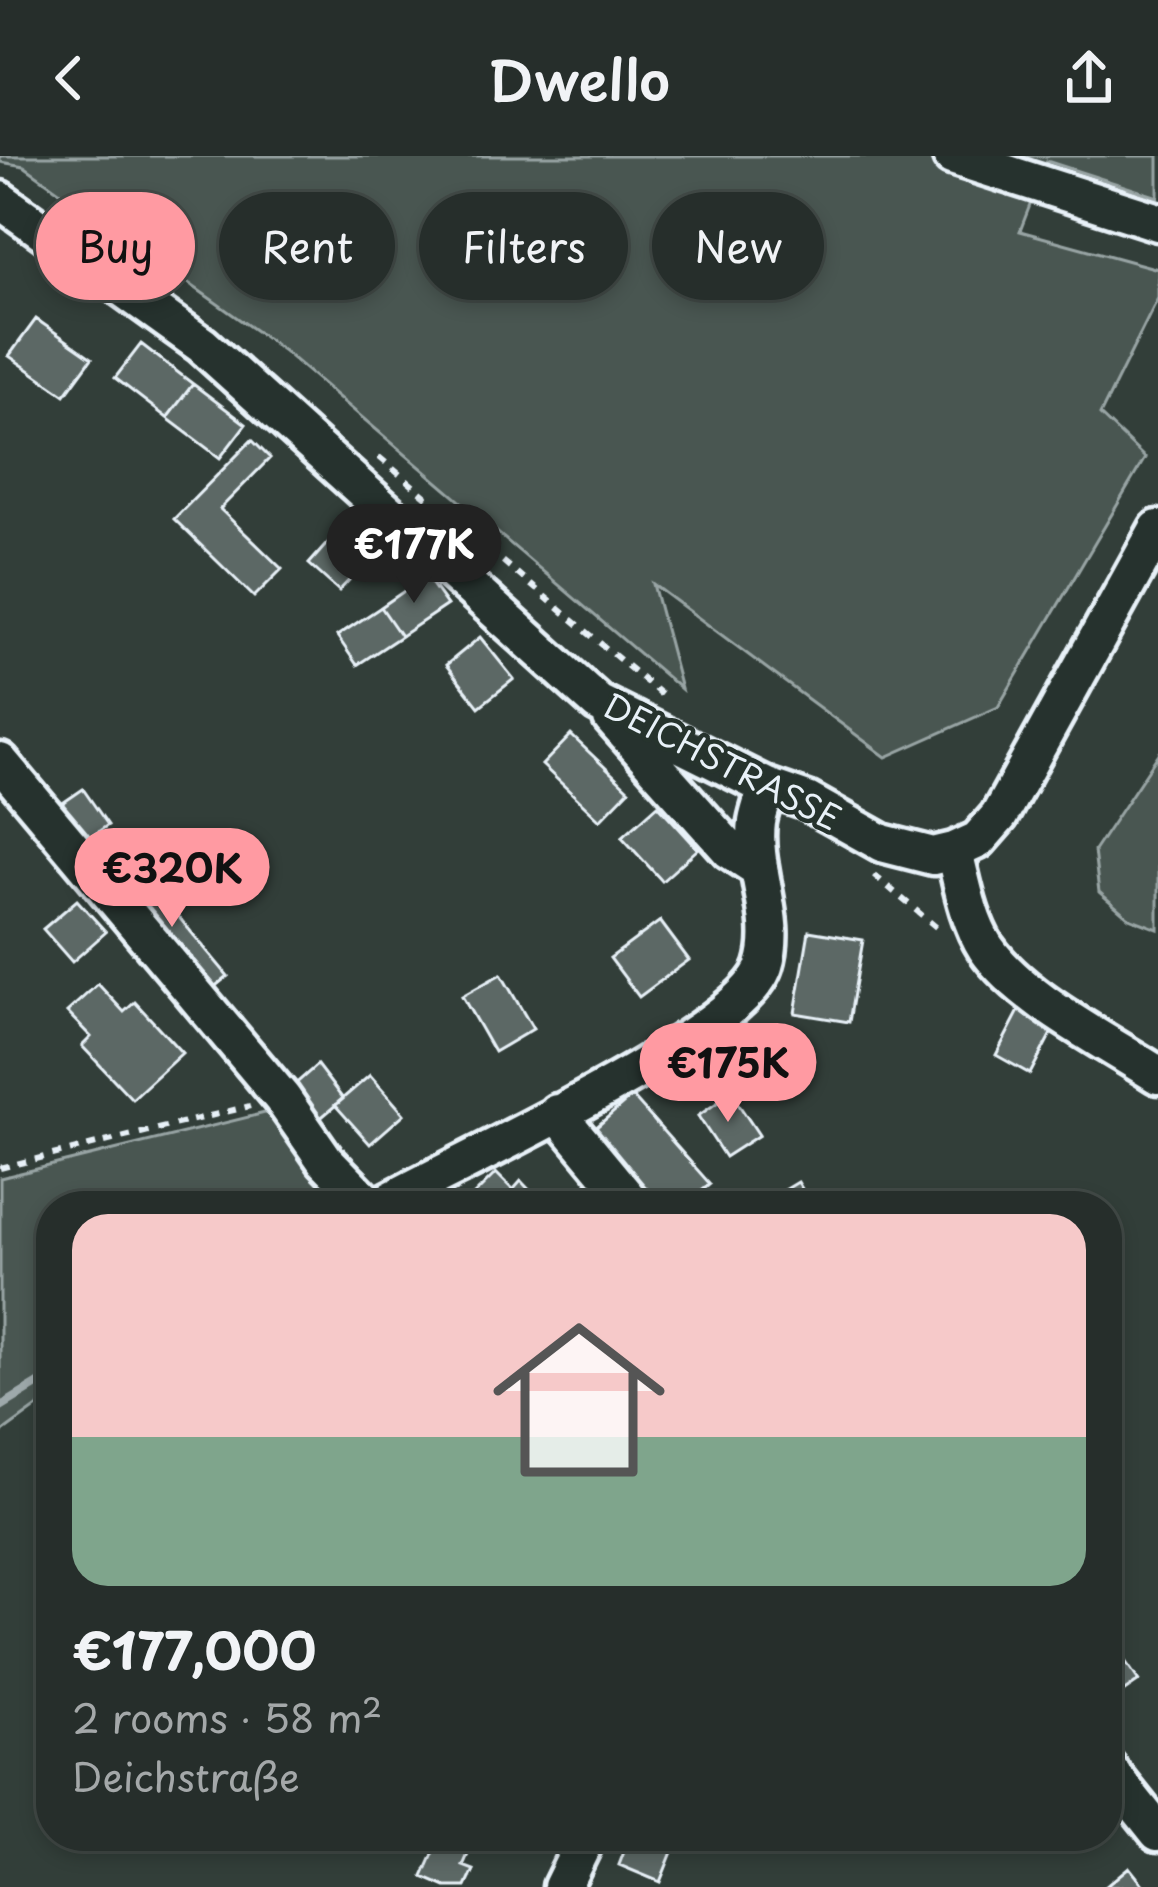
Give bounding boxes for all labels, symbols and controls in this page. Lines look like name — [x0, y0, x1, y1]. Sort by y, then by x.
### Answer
text: Dwello — [488, 38, 670, 119]
icon: back — [36, 45, 102, 111]
icon: share — [1056, 45, 1122, 111]
chip: Buy — [36, 192, 195, 300]
chip: Rent — [219, 192, 395, 300]
chip: Filters — [419, 192, 628, 300]
chip: New — [652, 192, 824, 300]
pin: €177K — [330, 504, 498, 606]
text: €177K — [353, 513, 475, 572]
street label: DEICHSTRASSE — [595, 679, 850, 842]
pin: €320K — [88, 828, 256, 930]
text: €320K — [102, 837, 242, 896]
pin: €175K — [644, 1023, 812, 1125]
text: €175K — [666, 1032, 790, 1091]
icon: home — [471, 1292, 687, 1508]
text: €177,000 — [72, 1610, 316, 1687]
text: 2 rooms · 58 m² — [72, 1687, 382, 1746]
text: Deichstraße — [72, 1746, 300, 1805]

